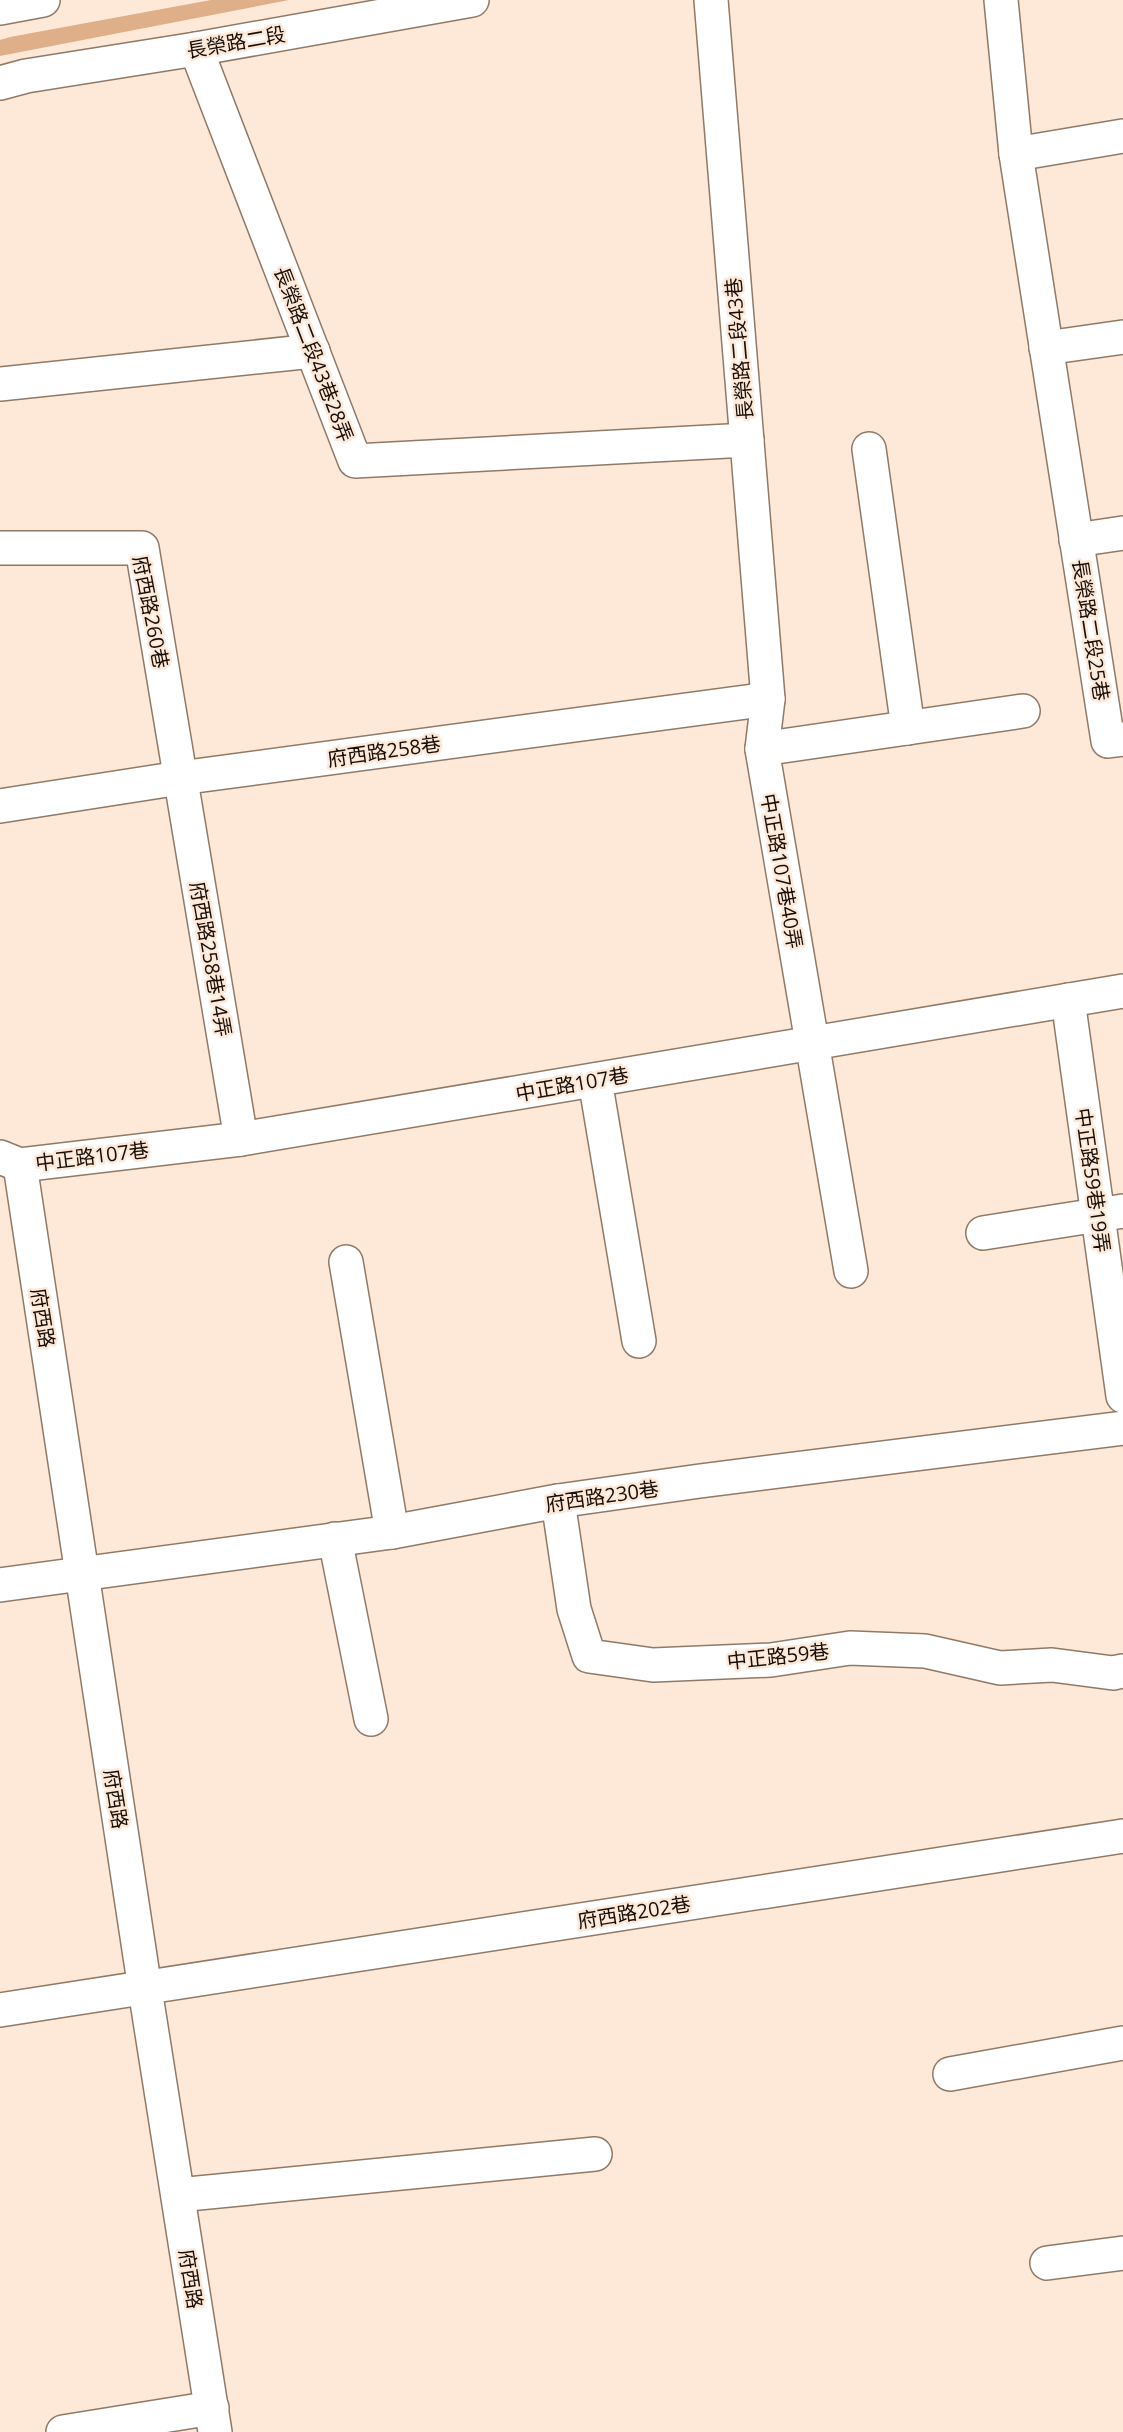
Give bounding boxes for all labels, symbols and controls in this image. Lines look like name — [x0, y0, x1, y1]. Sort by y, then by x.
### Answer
street label: 長榮路二段 — [184, 20, 288, 64]
street label: 長榮路二段43巷28弄 — [268, 262, 360, 446]
street label: 長榮路二段43巷 — [719, 277, 759, 421]
street label: 府西路260巷 — [127, 553, 175, 671]
street label: 長榮路二段25巷 — [1066, 557, 1116, 703]
street label: 府西路258巷 — [326, 730, 442, 772]
street label: 中正路107巷40弄 — [755, 791, 809, 951]
street label: 府西路258巷14弄 — [184, 879, 238, 1039]
street label: 中正路107巷 — [513, 1061, 631, 1107]
street label: 中正路59巷19弄 — [1069, 1106, 1117, 1254]
street label: 中正路107巷 — [34, 1136, 150, 1176]
street label: 府西路 — [25, 1286, 61, 1350]
street label: 府西路230巷 — [544, 1475, 660, 1517]
street label: 中正路59巷 — [725, 1637, 831, 1675]
street label: 府西路 — [98, 1767, 134, 1831]
street label: 府西路202巷 — [575, 1890, 693, 1934]
street label: 府西路 — [173, 2247, 209, 2311]

